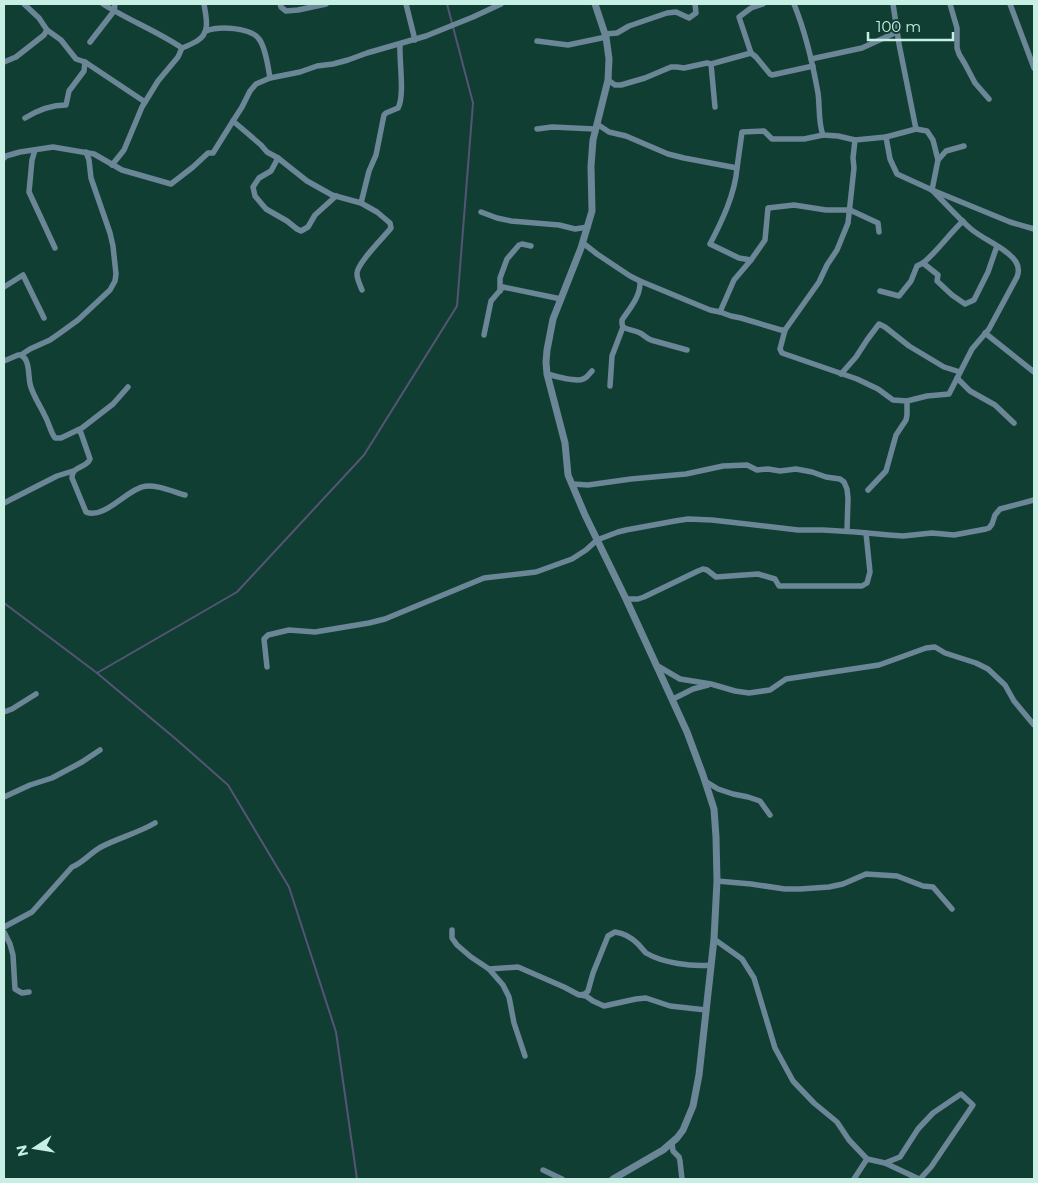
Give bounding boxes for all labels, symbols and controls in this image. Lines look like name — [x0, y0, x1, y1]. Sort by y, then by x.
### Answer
scale bar — [868, 10, 953, 42]
text: 100 m — [876, 17, 921, 36]
north arrow — [10, 1123, 60, 1173]
text: N — [12, 1143, 32, 1158]

